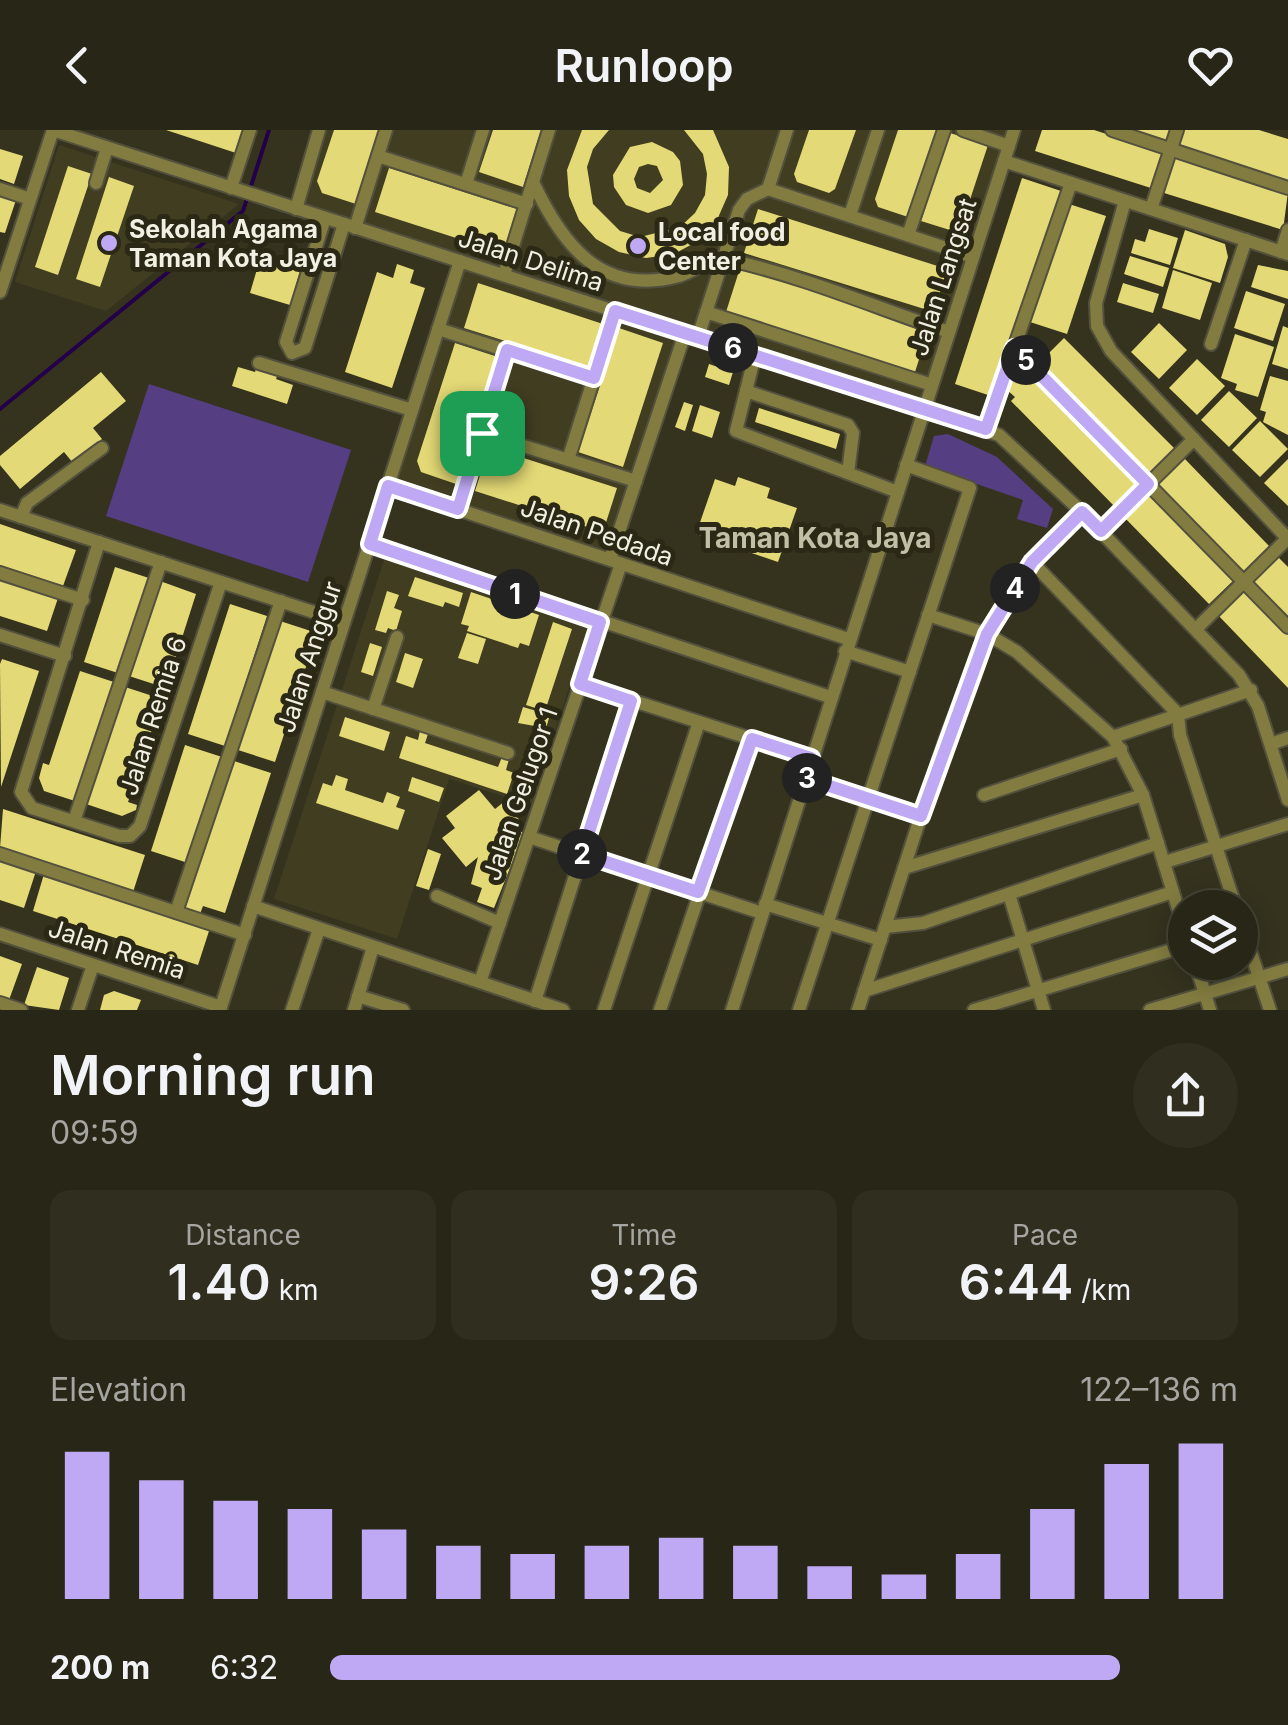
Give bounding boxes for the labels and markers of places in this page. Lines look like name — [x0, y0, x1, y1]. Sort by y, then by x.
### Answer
place label: Sekolah Agama Taman Kota Jaya — [129, 214, 337, 273]
place label: Local food Center — [658, 217, 785, 276]
marker: Sekolah Agama Taman Kota Jaya — [98, 232, 120, 254]
marker: Local food Center — [627, 235, 649, 257]
pin: 6 — [708, 323, 758, 373]
pin: 5 — [1001, 335, 1051, 385]
pin — [440, 391, 525, 476]
pin: 4 — [990, 563, 1040, 613]
pin: 1 — [490, 569, 540, 619]
pin: 3 — [782, 753, 832, 803]
pin: 2 — [557, 829, 607, 879]

